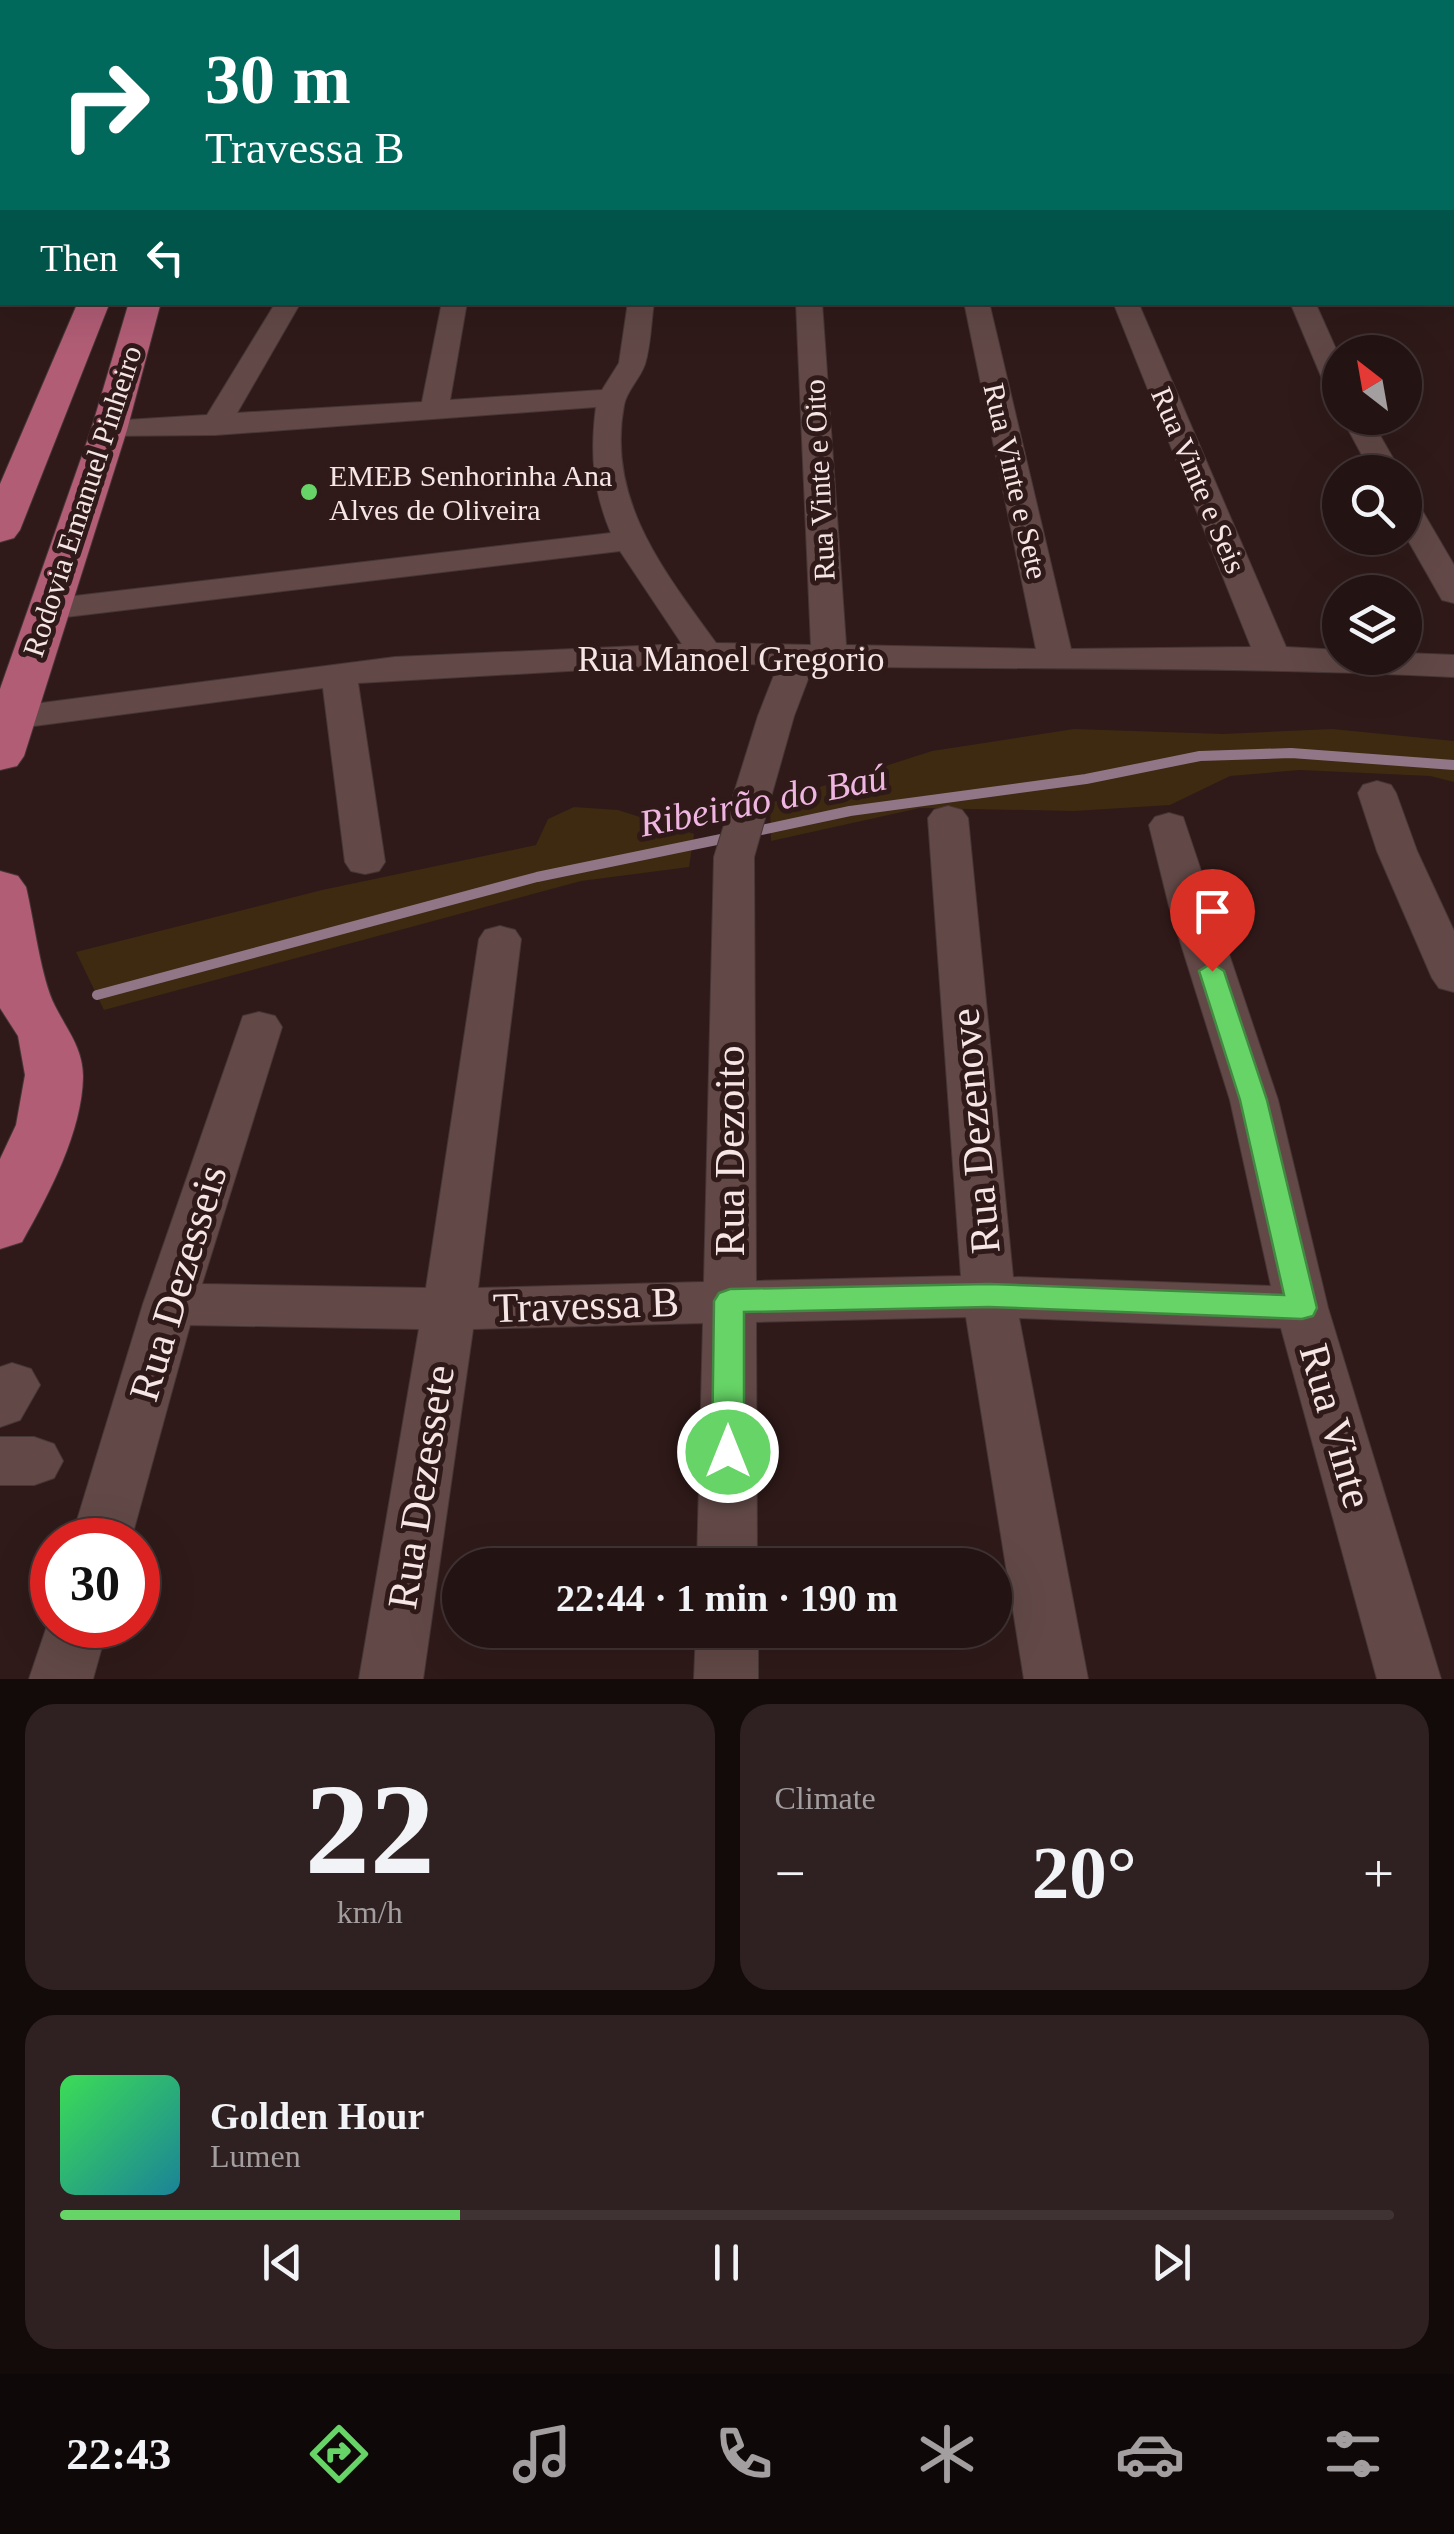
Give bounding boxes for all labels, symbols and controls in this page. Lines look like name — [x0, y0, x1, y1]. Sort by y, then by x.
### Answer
icon: right — [40, 40, 170, 170]
text: 30 m — [205, 41, 351, 118]
text: Travessa B — [205, 123, 405, 173]
icon: left — [138, 230, 193, 285]
text: Then — [40, 237, 118, 279]
north arrow — [1322, 335, 1422, 435]
map controls — [1322, 335, 1422, 675]
street label: Rodovia Emanuel Pinheiro — [16, 341, 148, 661]
street label: Rua Vinte e Oito — [797, 378, 841, 582]
street label: Rua Vinte e Sete — [977, 380, 1055, 582]
street label: Rua Vinte e Seis — [1145, 382, 1253, 578]
button: search — [1322, 455, 1422, 555]
place label: EMEB Senhorinha Ana Alves de Oliveira — [329, 459, 612, 526]
marker: EMEB Senhorinha Ana Alves de Oliveira — [298, 481, 320, 503]
button: layers — [1322, 575, 1422, 675]
street label: Rua Manoel Gregorio — [577, 640, 885, 679]
water label: Ribeirão do Baú — [635, 755, 890, 845]
pin — [1170, 869, 1255, 972]
icon: arrive — [1185, 884, 1240, 939]
street label: Rua Dezenove — [941, 1006, 1009, 1256]
street label: Rua Dezoito — [707, 1045, 753, 1257]
street label: Rua Dezesseis — [120, 1160, 236, 1406]
street label: Travessa B — [492, 1279, 680, 1331]
street label: Rua Vinte — [1291, 1339, 1381, 1513]
street label: Rua Dezessete — [379, 1362, 463, 1612]
position arrow — [676, 1400, 780, 1504]
speed limit sign: 30 — [30, 1518, 160, 1648]
text: 22:44 · 1 min · 190 m — [556, 1577, 898, 1619]
text: 22 — [305, 1757, 435, 1901]
text: Climate — [775, 1780, 876, 1816]
text: 20° — [1032, 1831, 1137, 1914]
text: − — [775, 1843, 806, 1904]
text: + — [1363, 1843, 1394, 1904]
text: km/h — [337, 1894, 403, 1930]
text: Golden Hour — [210, 2095, 424, 2137]
text: Lumen — [210, 2138, 301, 2174]
icon: previous — [255, 2235, 310, 2290]
icon: pause — [699, 2235, 754, 2290]
icon: next — [1144, 2235, 1199, 2290]
icon: directions — [304, 2419, 374, 2489]
icon: music — [507, 2419, 577, 2489]
icon: phone — [709, 2419, 779, 2489]
icon: climate — [912, 2419, 982, 2489]
icon: car — [1115, 2419, 1185, 2489]
icon: filters — [1318, 2419, 1388, 2489]
text: 22:43 — [66, 2429, 171, 2479]

